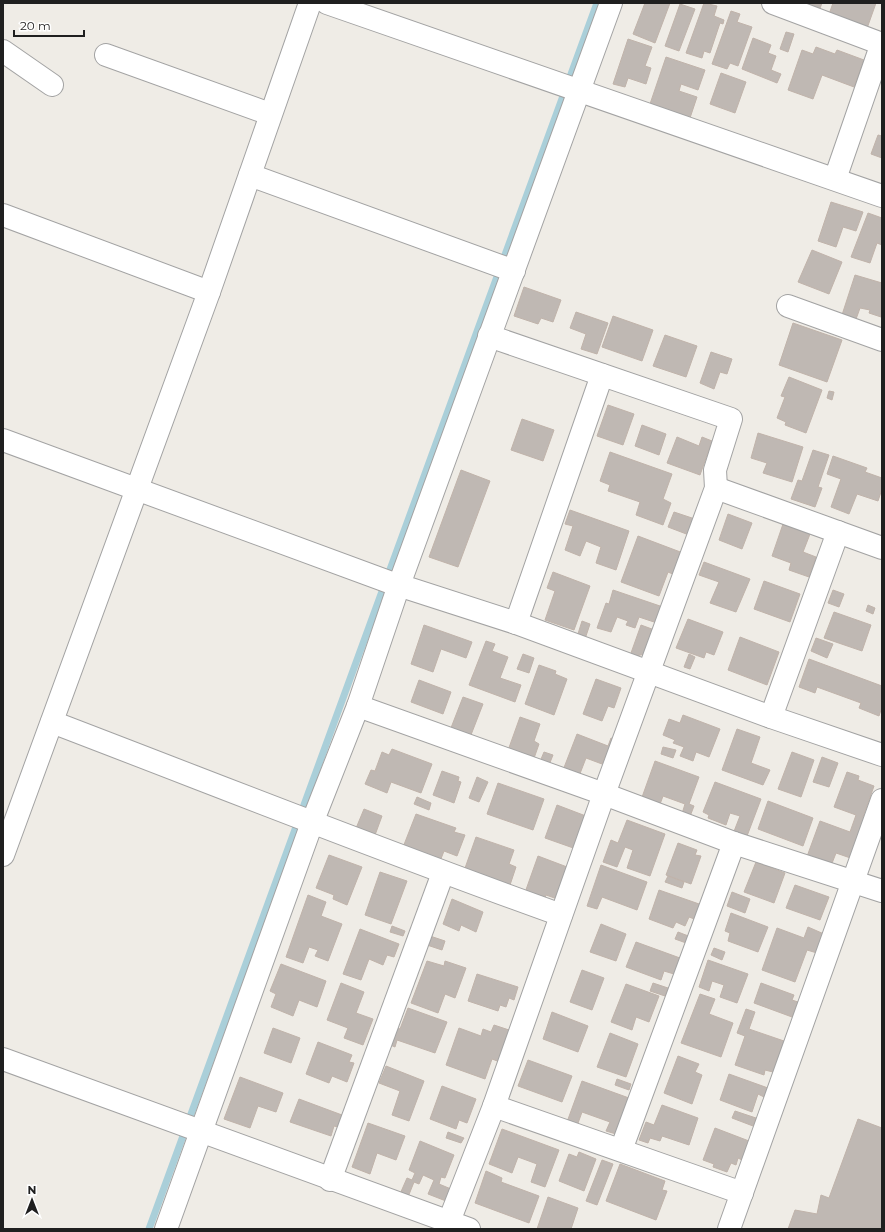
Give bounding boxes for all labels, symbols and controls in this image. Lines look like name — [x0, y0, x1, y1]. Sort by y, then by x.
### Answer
scale bar — [14, 12, 84, 38]
text: 20 m — [20, 18, 51, 33]
north arrow — [12, 1180, 52, 1220]
text: N — [28, 1183, 36, 1197]

